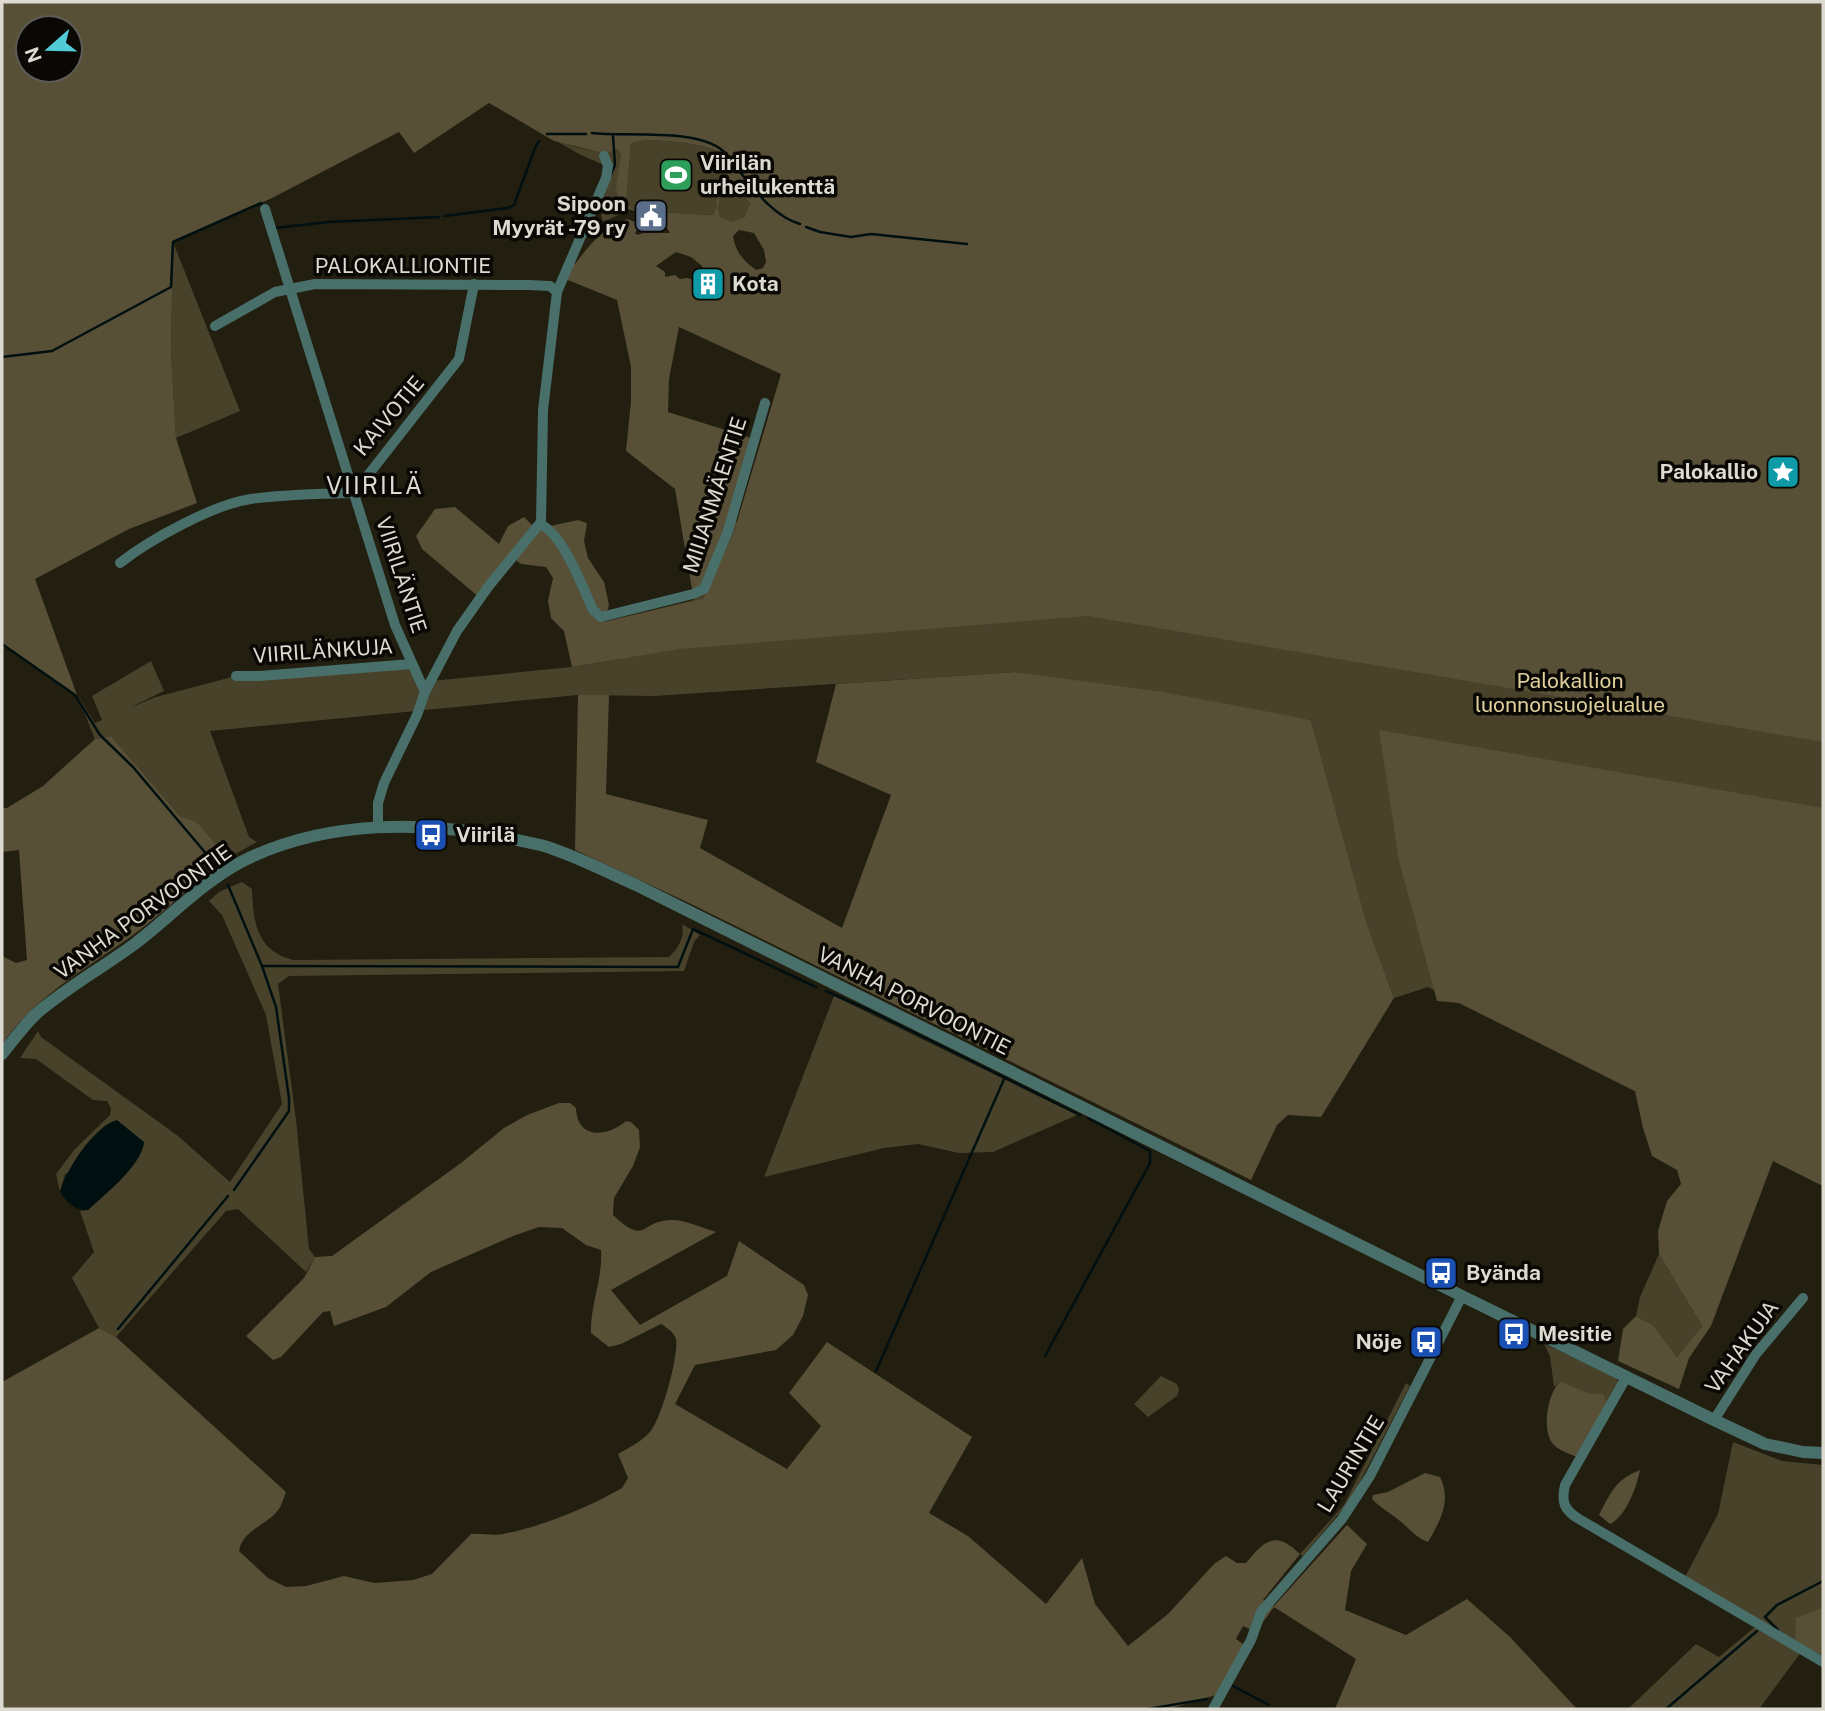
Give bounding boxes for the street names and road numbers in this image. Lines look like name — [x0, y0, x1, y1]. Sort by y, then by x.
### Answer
street label: PALOKALLIONTIE — [315, 253, 491, 278]
street label: KAIVOTIE — [348, 371, 429, 461]
street label: MIIJANMÄENTIE — [678, 414, 752, 576]
street label: VIIRILÄNTIE — [371, 514, 432, 636]
street label: VIIRILÄNKUJA — [252, 633, 394, 668]
street label: VANHA PORVOONTIE — [49, 839, 236, 984]
street label: VANHA PORVOONTIE — [814, 941, 1015, 1060]
street label: VAHAKUJA — [1700, 1295, 1784, 1398]
street label: LAURINTIE — [1312, 1411, 1389, 1517]

